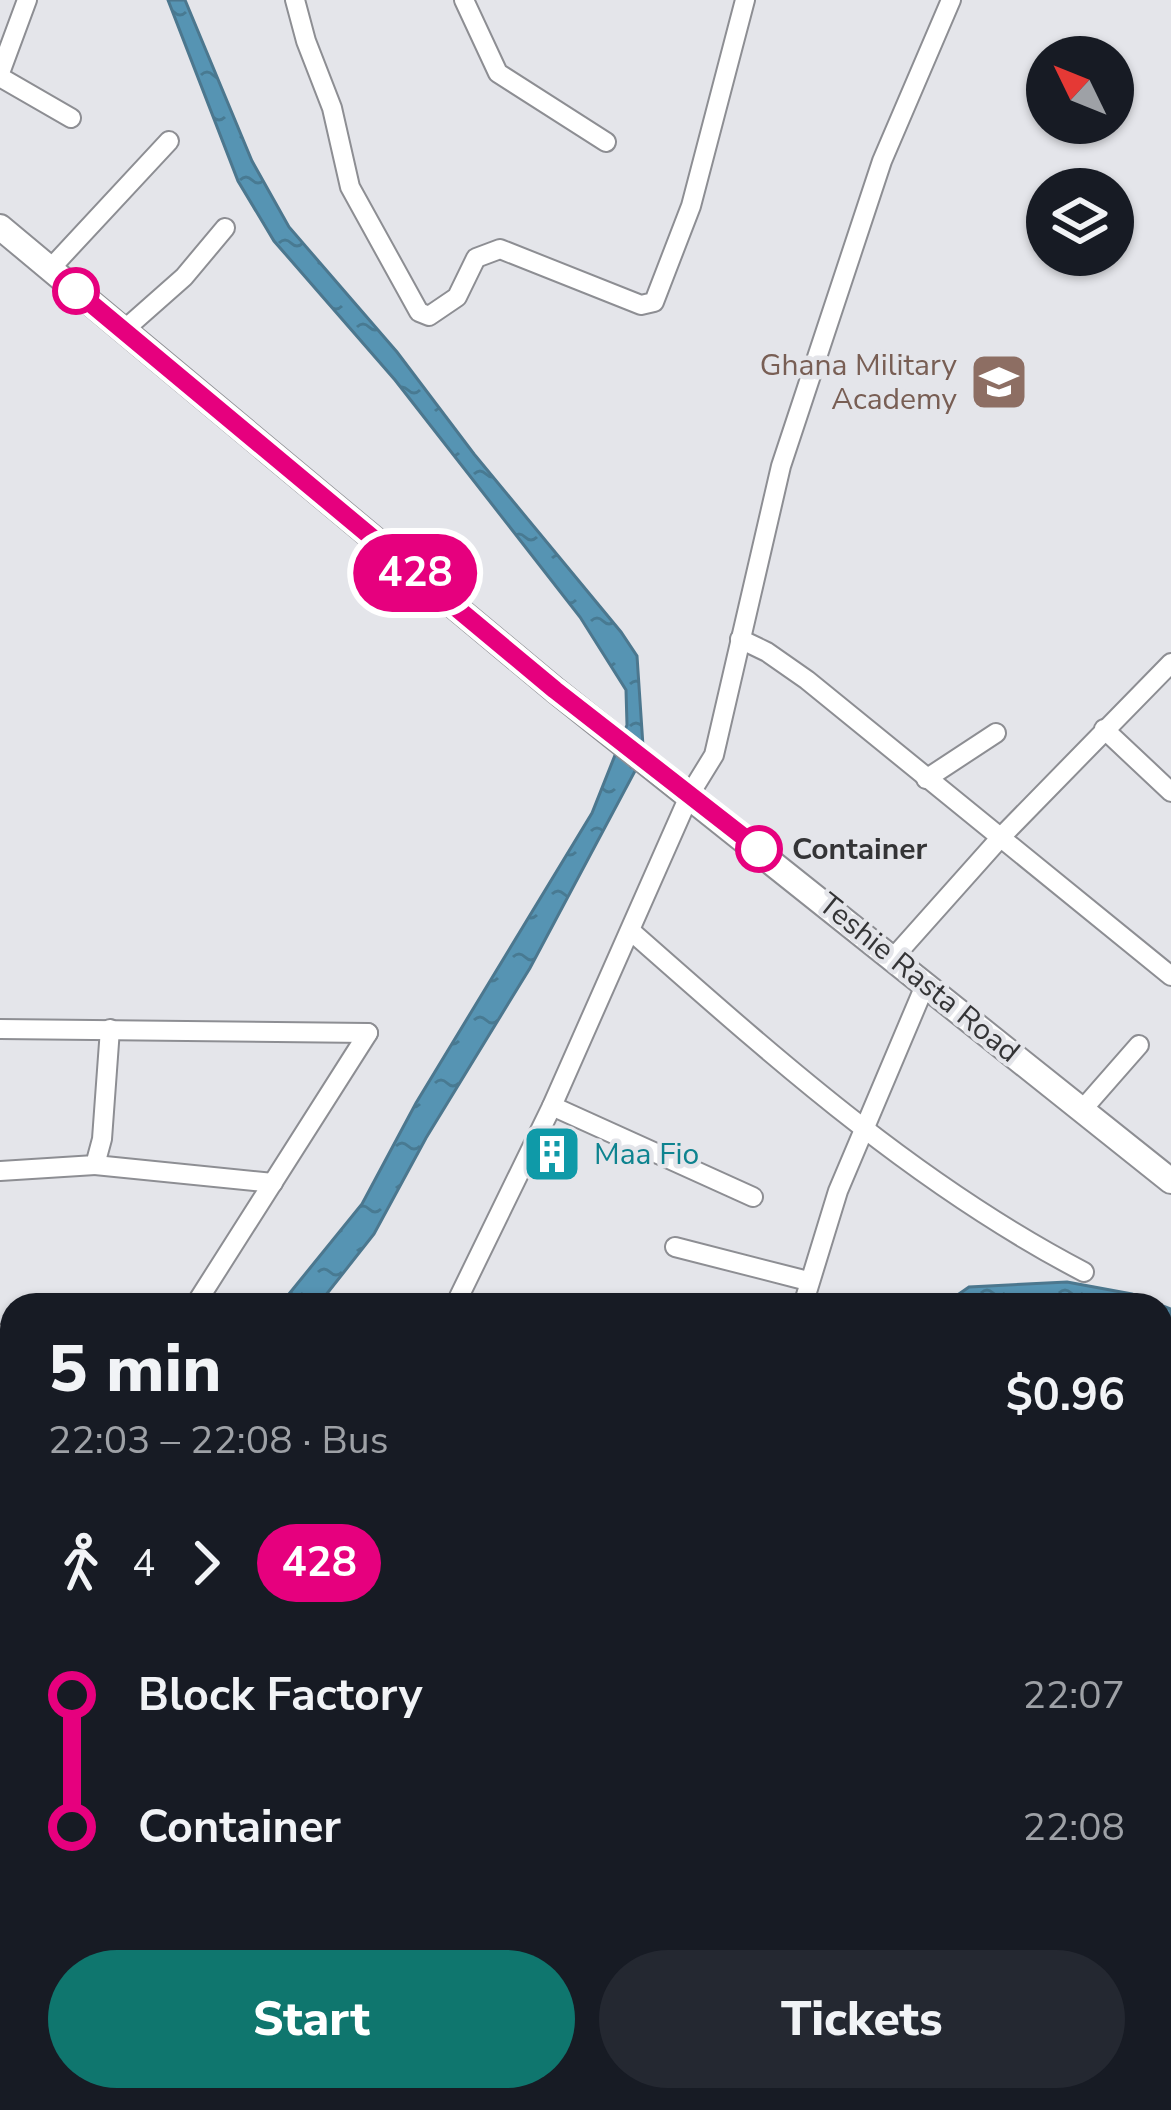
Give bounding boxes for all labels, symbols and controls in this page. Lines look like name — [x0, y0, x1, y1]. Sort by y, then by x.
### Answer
north arrow — [1026, 36, 1134, 144]
map controls — [1026, 36, 1134, 276]
button: layers — [1026, 168, 1134, 276]
unlabelled marker — [54, 269, 98, 313]
place label: Ghana Military Academy — [760, 345, 958, 420]
school or university icon: Ghana Military Academy — [968, 351, 1030, 413]
line badge: 428 — [346, 534, 484, 612]
text: 428 — [377, 544, 453, 601]
marker: Container — [737, 827, 781, 871]
place label: Container — [792, 829, 928, 870]
street label: Teshie Rasta Road — [810, 884, 1028, 1072]
building icon: Maa Fio — [521, 1123, 583, 1185]
place label: Maa Fio — [594, 1134, 699, 1175]
text: 5 min — [48, 1324, 222, 1414]
text: $0.96 — [1006, 1365, 1125, 1426]
text: 22:03 – 22:08 · Bus — [48, 1414, 388, 1467]
icon: walk — [48, 1530, 114, 1596]
icon: forward — [173, 1530, 239, 1596]
text: 428 — [281, 1534, 357, 1591]
text: 4 — [132, 1537, 155, 1590]
text: Block Factory — [138, 1665, 423, 1726]
text: 22:07 — [1023, 1669, 1125, 1722]
text: Container — [138, 1797, 341, 1858]
text: 22:08 — [1023, 1801, 1125, 1854]
button: Start — [48, 1950, 575, 2088]
button: Tickets — [599, 1950, 1125, 2088]

